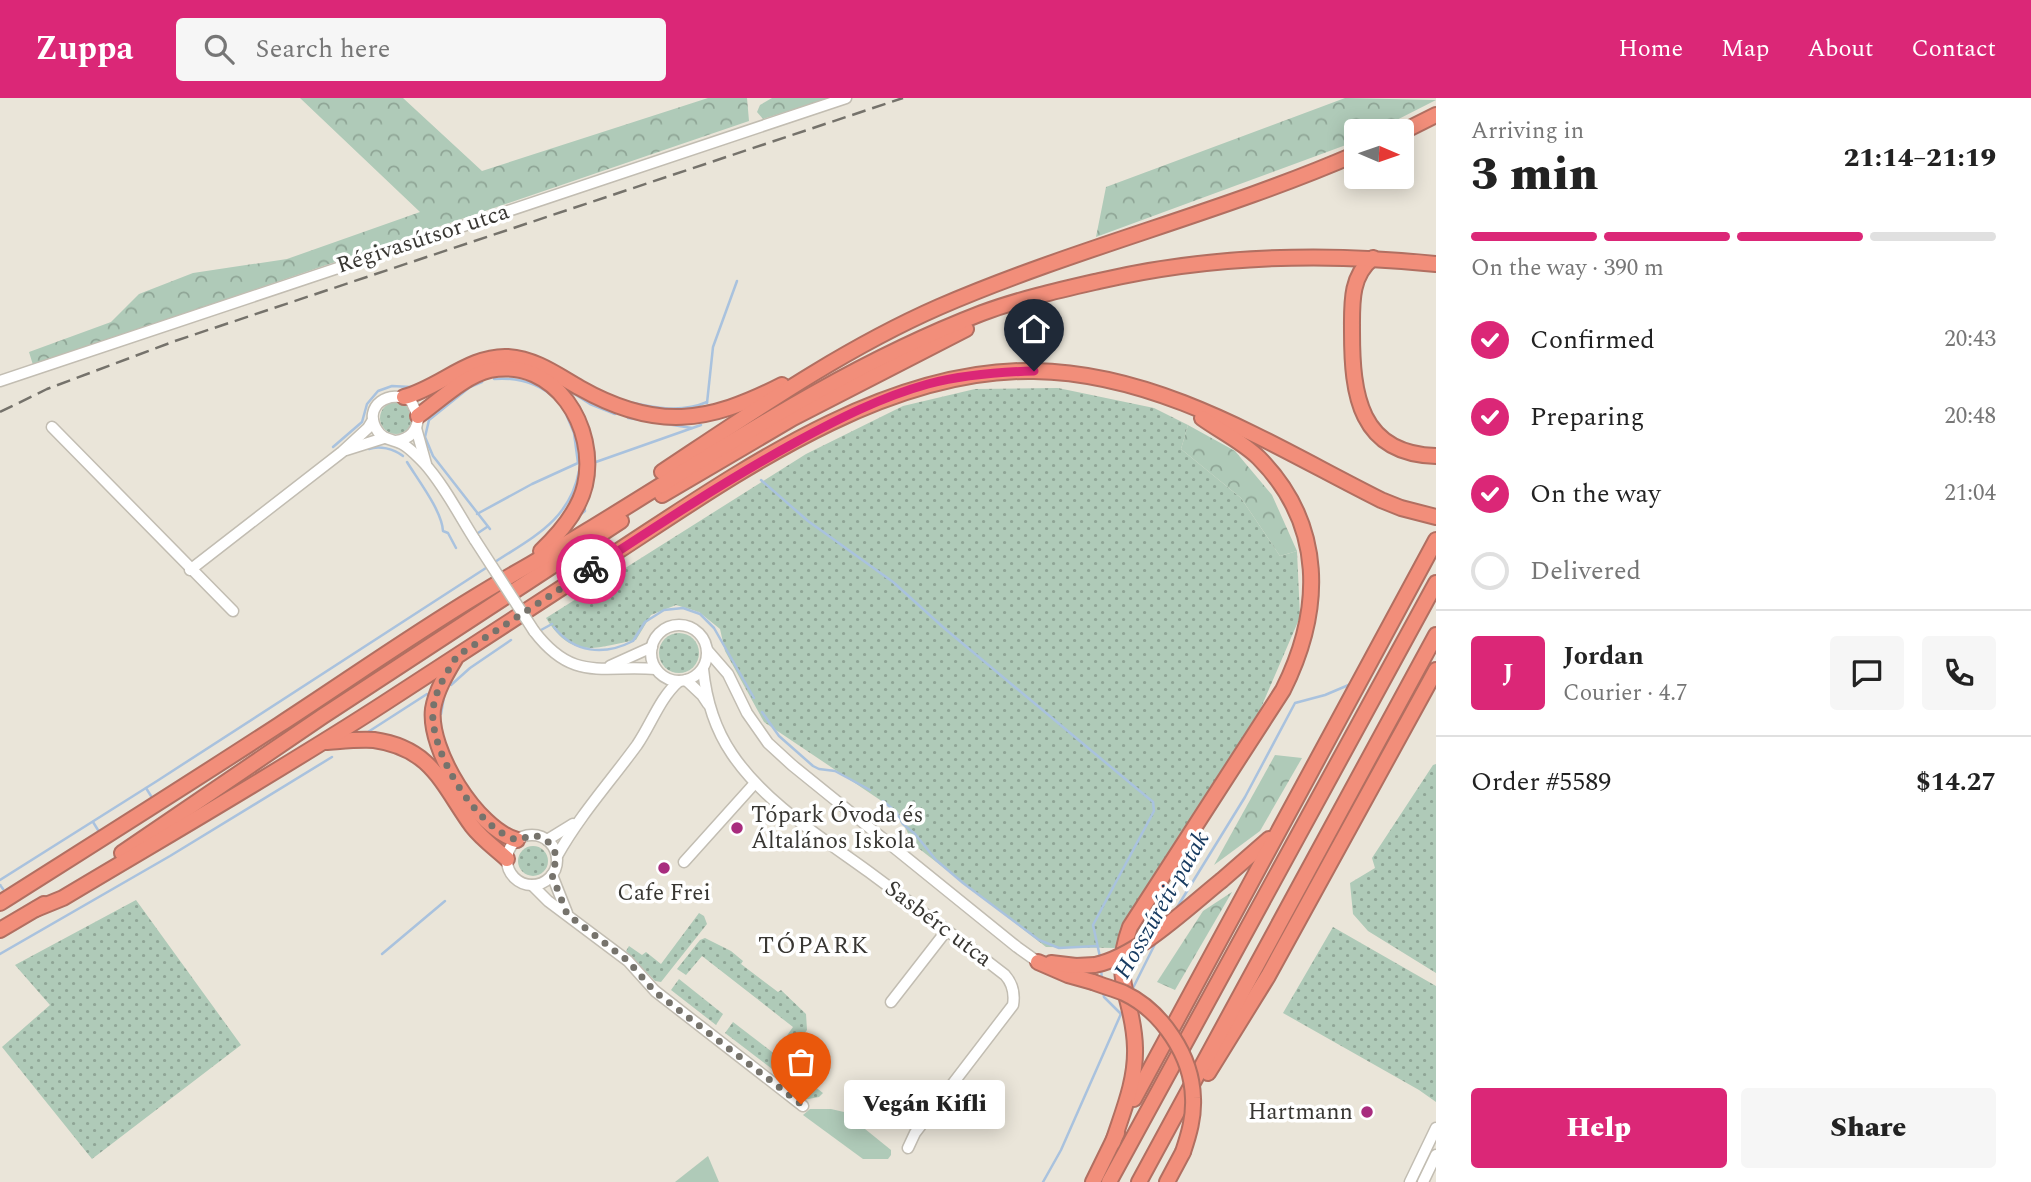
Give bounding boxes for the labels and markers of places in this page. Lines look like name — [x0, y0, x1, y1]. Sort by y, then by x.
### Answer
pin — [1004, 299, 1064, 371]
place label: Tópark Óvoda és Általános Iskola — [751, 798, 923, 859]
marker: Tópark Óvoda és Általános Iskola — [729, 820, 745, 836]
marker: Cafe Frei — [656, 860, 672, 876]
place label: Cafe Frei — [617, 876, 711, 911]
pin — [771, 1032, 831, 1104]
callout: Vegán Kifli — [843, 1080, 1004, 1128]
place label: Hartmann — [1248, 1095, 1353, 1130]
marker: Hartmann — [1359, 1104, 1375, 1120]

